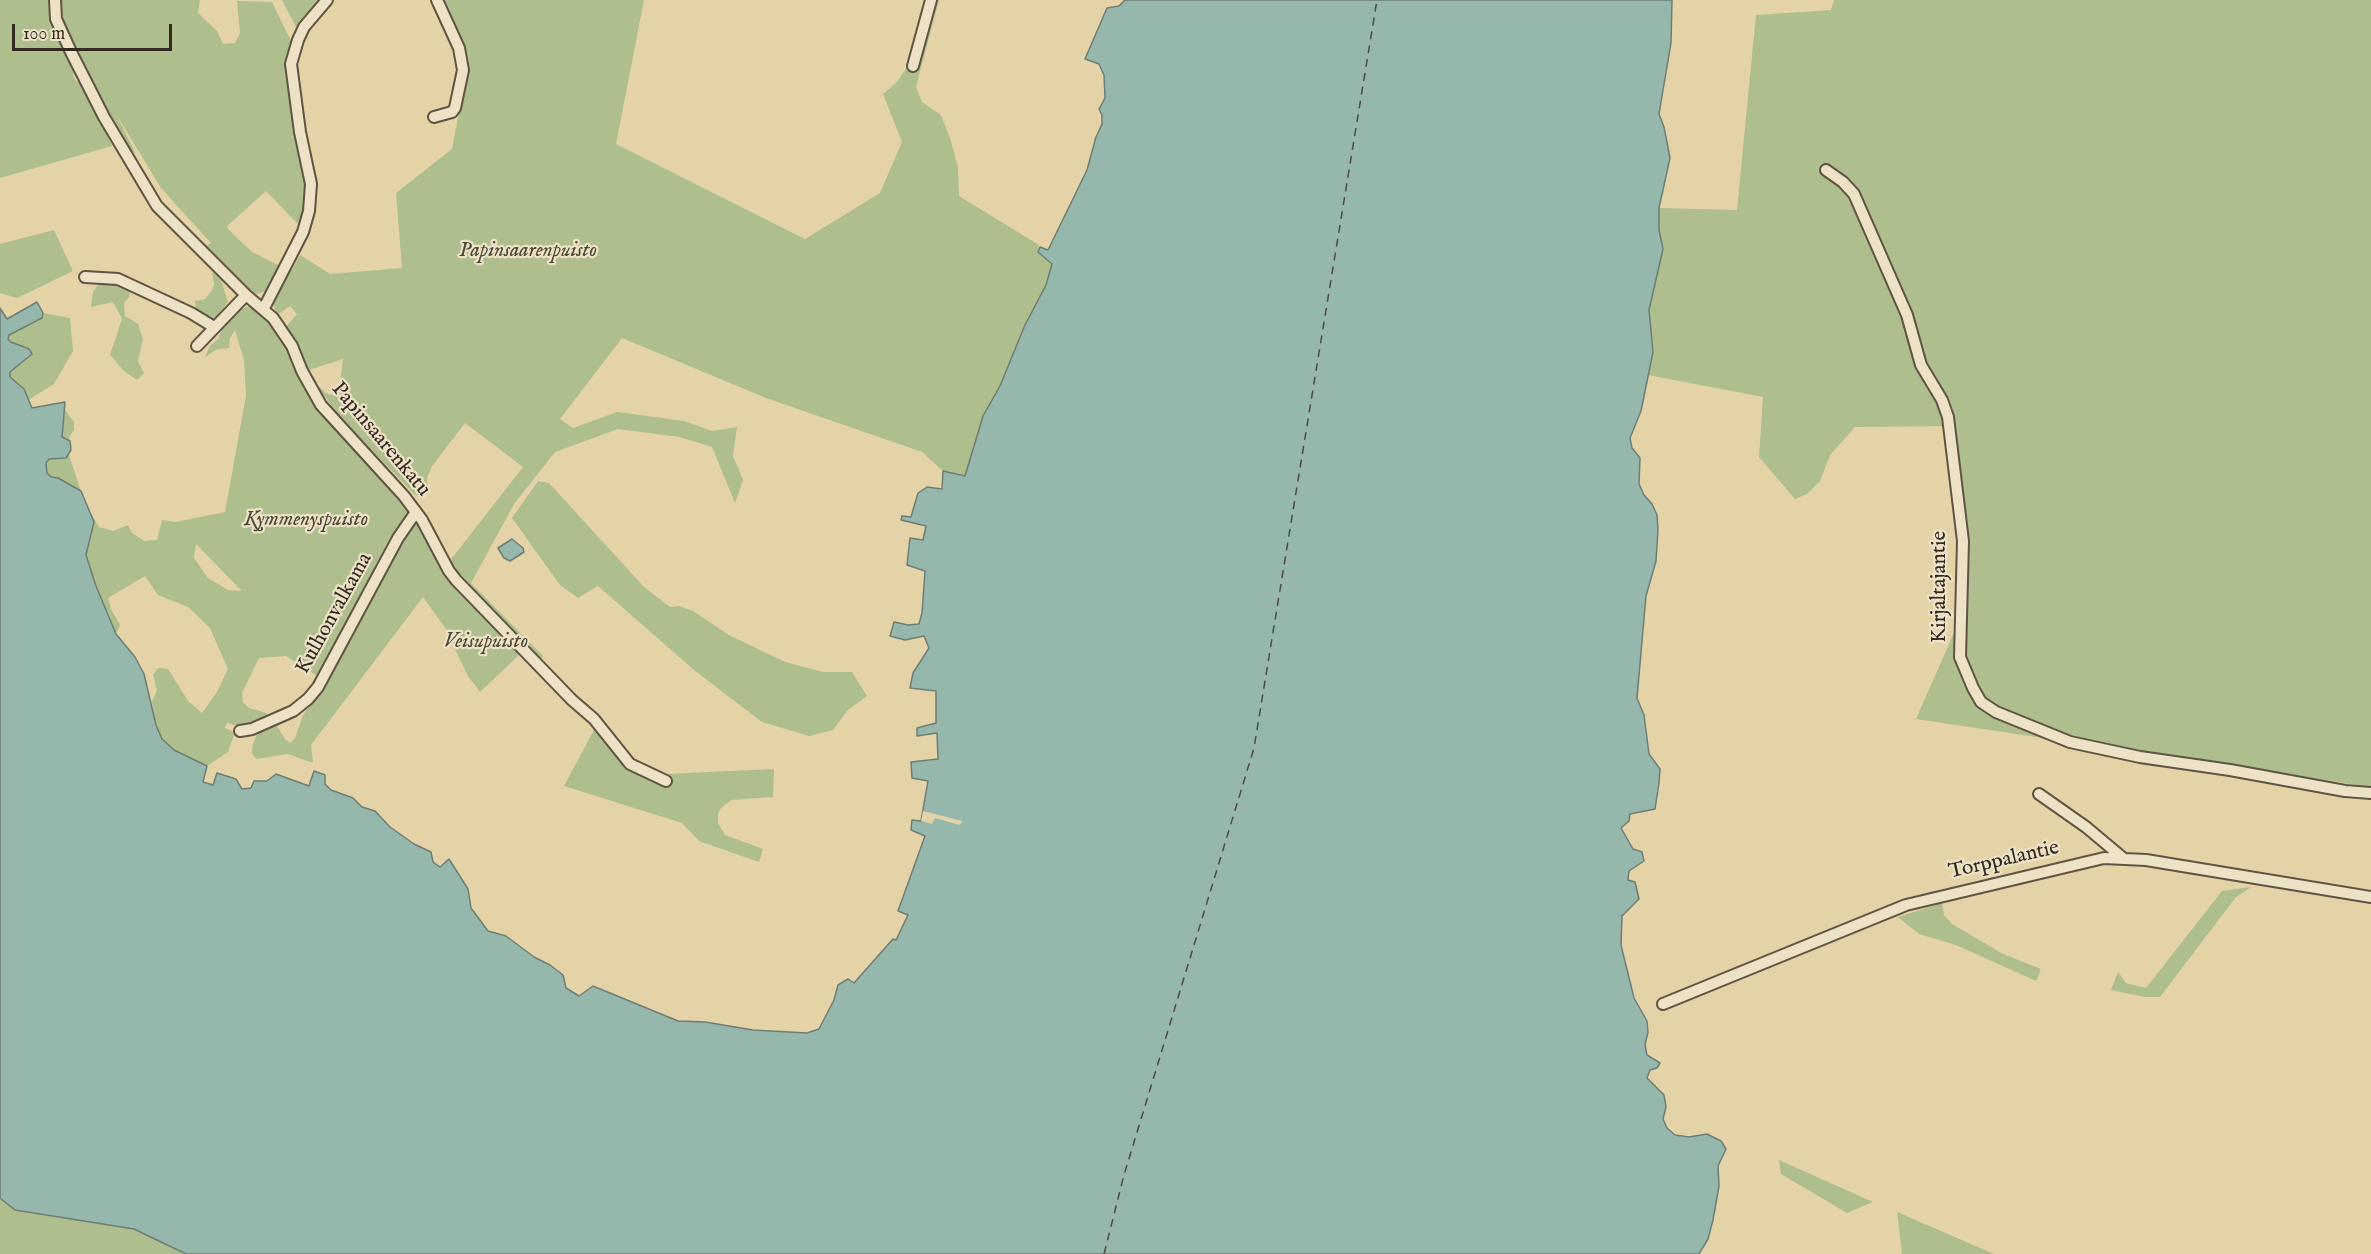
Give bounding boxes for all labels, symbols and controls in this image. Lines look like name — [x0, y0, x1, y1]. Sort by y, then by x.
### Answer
scale bar — [15, 12, 176, 50]
text: 100 m — [23, 23, 65, 46]
park label: Papinsaarenpuisto — [459, 239, 597, 265]
street label: Papinsaarenkatu — [325, 378, 435, 502]
park label: Kymmenyspuisto — [244, 508, 368, 534]
street label: Kirjaltajantie — [1928, 531, 1954, 643]
street label: Kulhonvalkama — [291, 549, 379, 679]
park label: Veisupuisto — [444, 630, 528, 656]
street label: Torppalantie — [1946, 836, 2062, 886]

